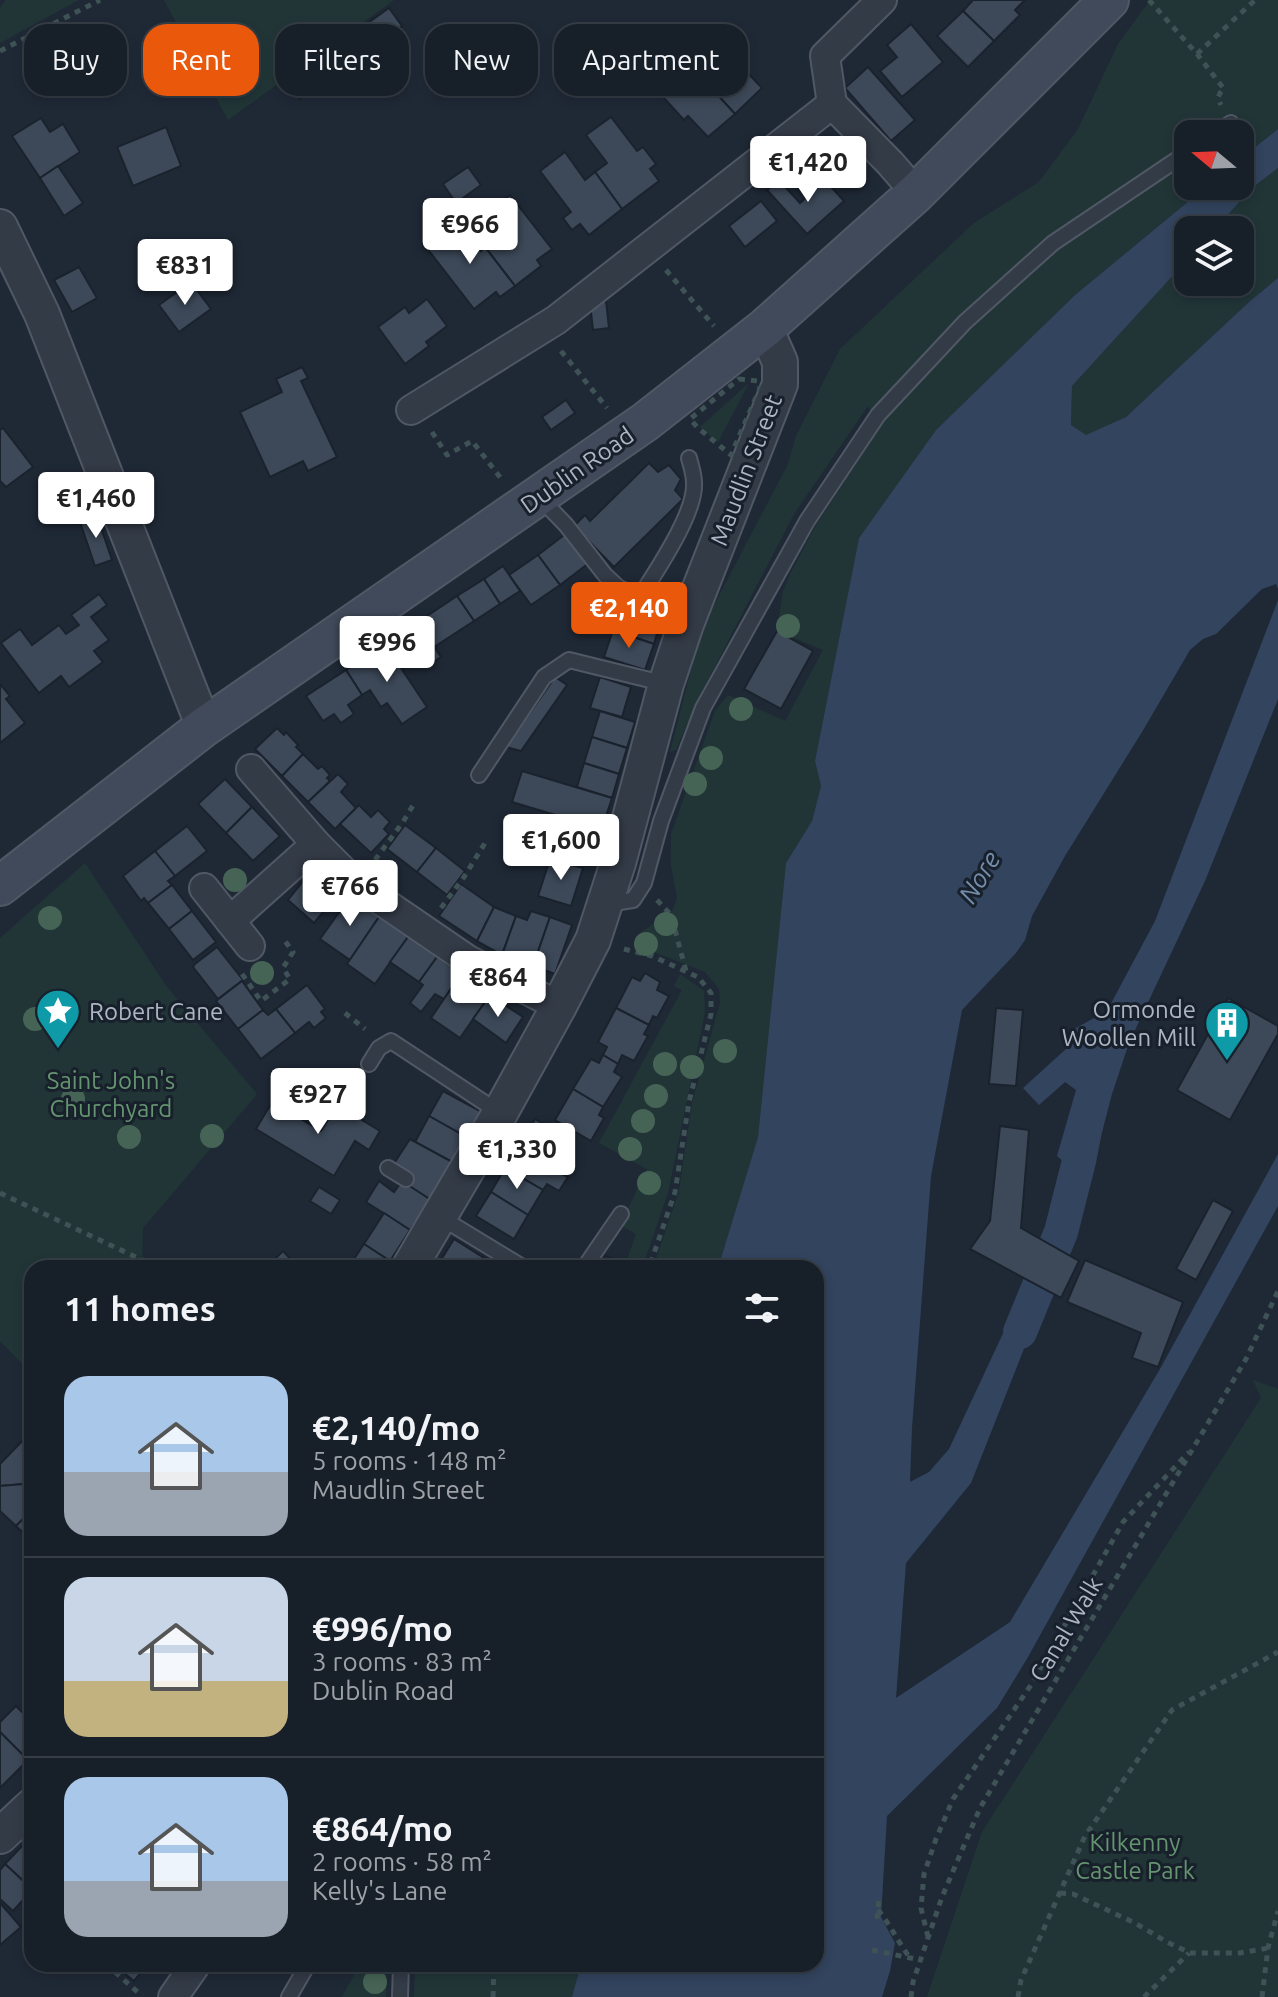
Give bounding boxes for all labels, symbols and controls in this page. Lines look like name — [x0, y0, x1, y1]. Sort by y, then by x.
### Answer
chip: Buy — [24, 24, 127, 96]
chip: Rent — [143, 24, 259, 96]
chip: Filters — [275, 24, 409, 96]
chip: New — [425, 24, 538, 96]
chip: Apartment — [554, 24, 748, 96]
north arrow — [1174, 120, 1254, 200]
map controls — [1174, 120, 1254, 296]
pin: €1,420 — [743, 136, 873, 204]
text: €1,420 — [768, 147, 848, 176]
pin: €966 — [423, 198, 517, 266]
text: €966 — [441, 209, 499, 238]
button: layers — [1174, 216, 1254, 296]
pin: €831 — [138, 239, 232, 307]
text: €831 — [156, 250, 214, 279]
street label: Maudlin Street — [705, 390, 787, 549]
street label: Dublin Road — [515, 421, 639, 519]
pin: €1,460 — [31, 472, 161, 540]
text: €1,460 — [56, 483, 136, 512]
pin: €2,140 — [564, 582, 694, 650]
text: €2,140 — [589, 593, 669, 622]
pin: €996 — [340, 616, 434, 684]
text: €996 — [358, 627, 416, 656]
pin: €1,600 — [496, 814, 626, 882]
text: €1,600 — [521, 825, 601, 854]
water label: Nore — [952, 846, 1006, 908]
pin: €766 — [303, 860, 397, 928]
text: €766 — [321, 871, 379, 900]
pin: €864 — [451, 951, 545, 1019]
text: €864 — [469, 962, 527, 991]
place icon: Robert Cane — [34, 987, 82, 1050]
place label: Ormonde Woollen Mill — [1062, 996, 1196, 1051]
place label: Robert Cane — [89, 998, 223, 1025]
building icon: Ormonde Woollen Mill — [1203, 999, 1251, 1062]
park label: Saint John's Churchyard — [47, 1067, 175, 1122]
pin: €927 — [271, 1068, 365, 1136]
text: €927 — [289, 1079, 347, 1108]
pin: €1,330 — [452, 1123, 582, 1191]
text: €1,330 — [477, 1134, 557, 1163]
icon: filters — [740, 1286, 784, 1330]
text: 11 homes — [64, 1289, 216, 1327]
icon: home — [128, 1408, 224, 1504]
text: €2,140/mo — [312, 1408, 480, 1446]
text: 5 rooms · 148 m² — [312, 1446, 507, 1475]
text: Maudlin Street — [312, 1475, 485, 1504]
street label: Canal Walk — [1024, 1572, 1108, 1686]
icon: home — [128, 1609, 224, 1705]
text: €996/mo — [312, 1609, 453, 1647]
text: 3 rooms · 83 m² — [312, 1647, 492, 1676]
text: Dublin Road — [312, 1676, 454, 1705]
icon: home — [128, 1809, 224, 1905]
text: €864/mo — [312, 1809, 453, 1847]
park label: Kilkenny Castle Park — [1075, 1829, 1195, 1884]
text: 2 rooms · 58 m² — [312, 1847, 492, 1876]
text: Kelly's Lane — [312, 1876, 447, 1905]

